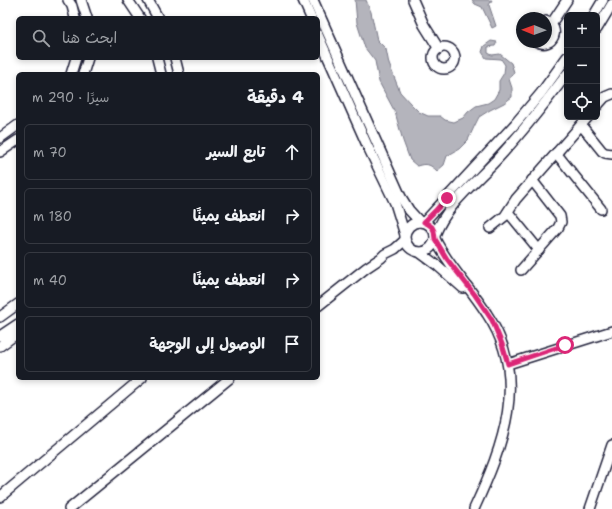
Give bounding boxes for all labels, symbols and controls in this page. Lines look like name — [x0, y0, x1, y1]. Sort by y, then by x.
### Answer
north arrow — [516, 12, 552, 48]
map controls — [564, 12, 600, 120]
button: + — [564, 12, 600, 48]
search box — [16, 16, 320, 60]
icon: search — [30, 27, 52, 49]
text: ابحث هنا — [62, 28, 117, 48]
button: − — [564, 48, 600, 84]
button: locate — [564, 84, 600, 120]
text: 4 دقيقة — [247, 86, 304, 108]
text: سيرًا · 290 m — [32, 89, 109, 106]
icon: ahead — [281, 141, 303, 163]
text: تابع السير — [206, 142, 265, 162]
text: 70 m — [33, 144, 67, 161]
route end — [438, 189, 456, 207]
icon: right — [281, 205, 303, 227]
text: انعطف يمينًا — [193, 206, 265, 226]
text: 180 m — [33, 208, 72, 225]
icon: right — [281, 269, 303, 291]
text: انعطف يمينًا — [193, 270, 265, 290]
text: 40 m — [33, 272, 67, 289]
icon: arrive — [281, 333, 303, 355]
text: الوصول إلى الوجهة — [149, 334, 265, 354]
route start — [556, 336, 574, 354]

